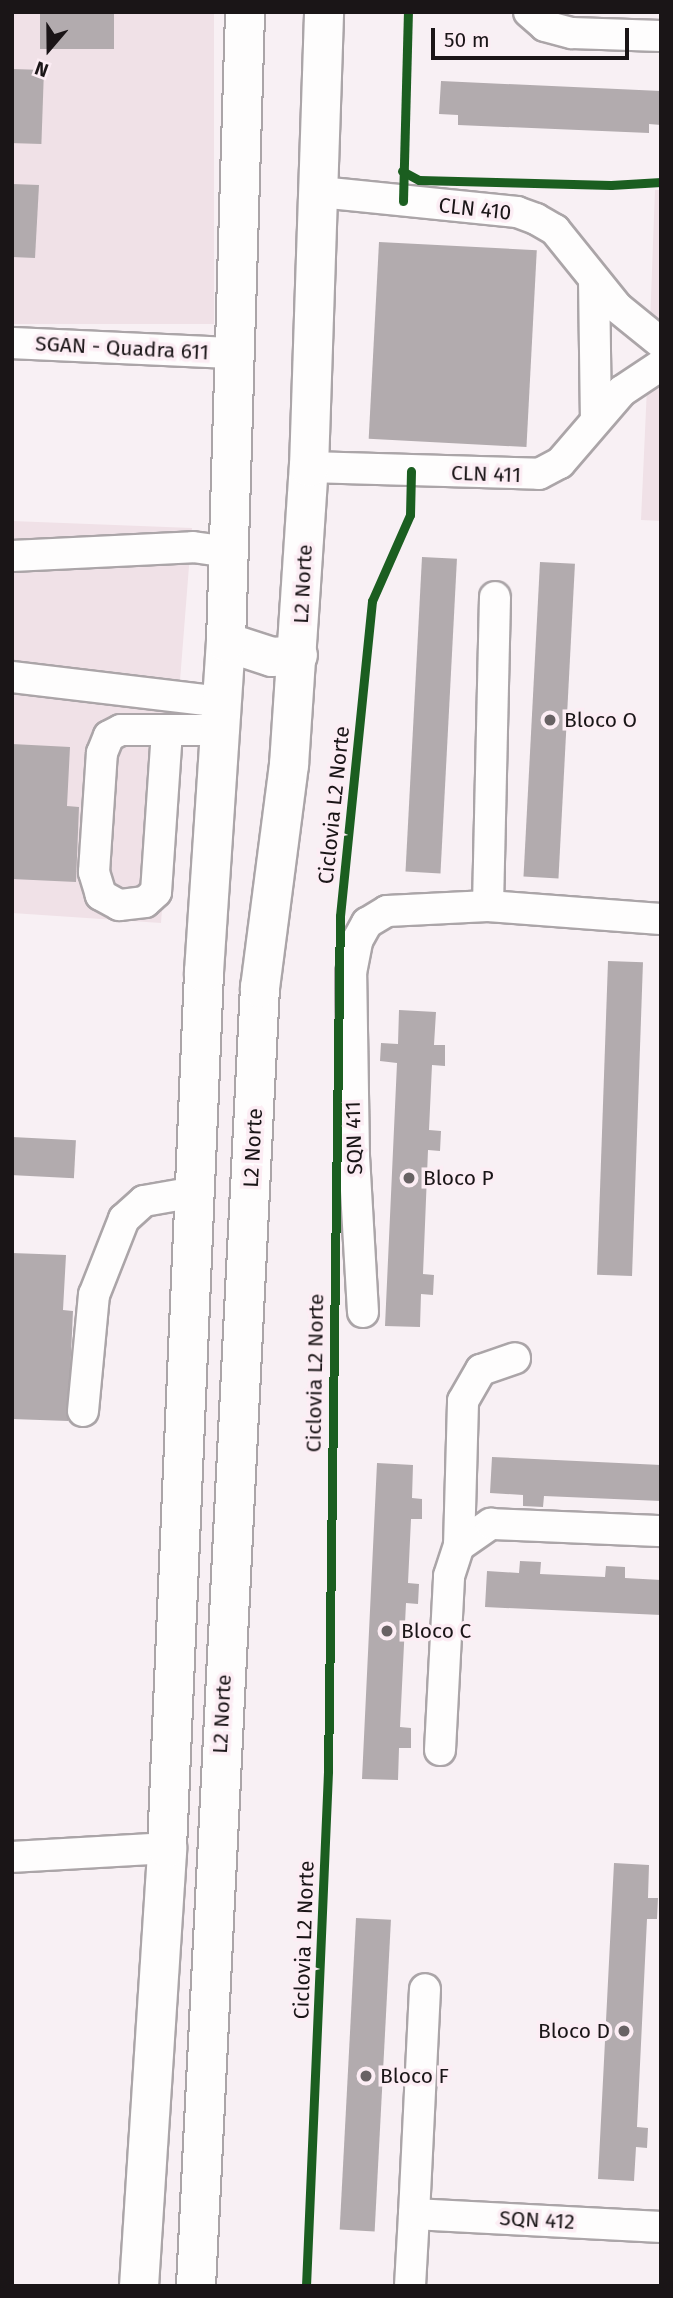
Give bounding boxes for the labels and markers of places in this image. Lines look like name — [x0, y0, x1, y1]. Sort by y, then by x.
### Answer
place label: Bloco O — [564, 707, 637, 733]
marker: Bloco O — [542, 712, 558, 728]
place label: Bloco P — [423, 1165, 494, 1191]
marker: Bloco P — [401, 1170, 417, 1186]
place label: Bloco C — [401, 1618, 471, 1644]
marker: Bloco C — [379, 1623, 395, 1639]
place label: Bloco D — [538, 2018, 610, 2044]
marker: Bloco D — [616, 2023, 632, 2039]
place label: Bloco F — [380, 2063, 449, 2089]
marker: Bloco F — [358, 2068, 374, 2084]

